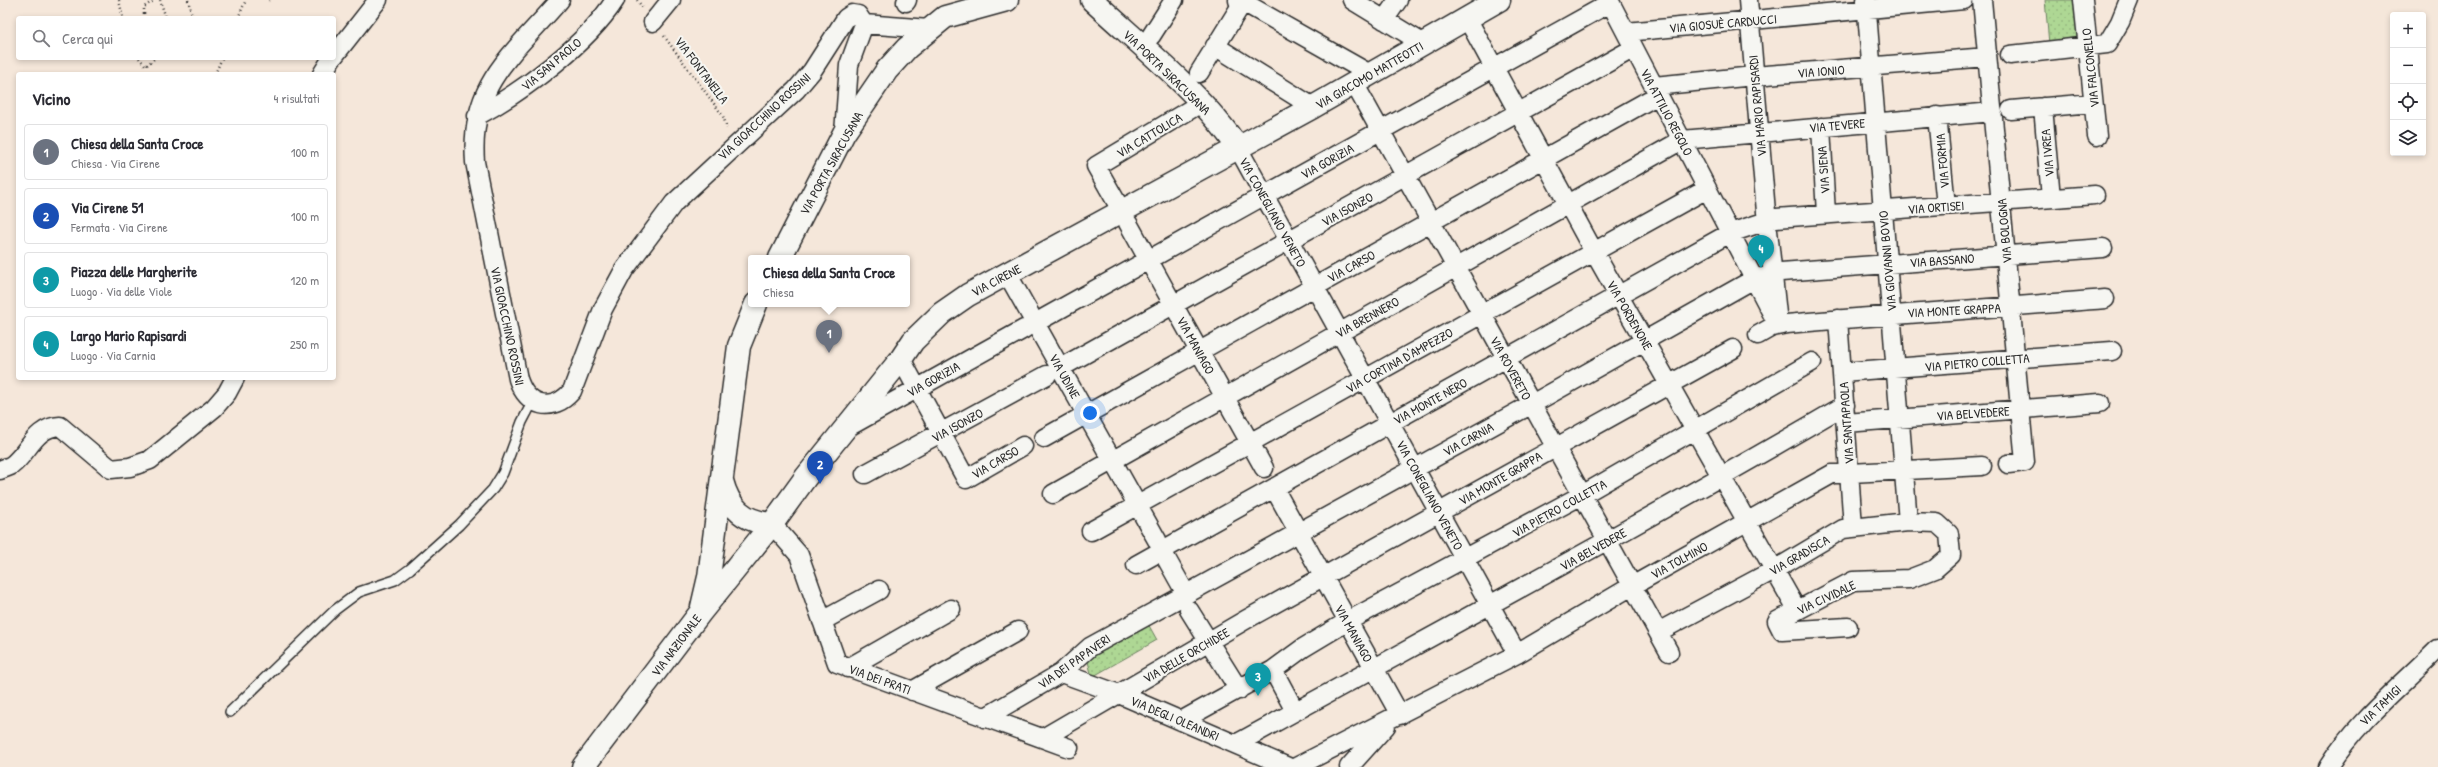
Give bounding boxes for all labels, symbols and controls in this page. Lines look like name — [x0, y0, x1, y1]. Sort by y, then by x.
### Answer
street label: VIA GIOSUÈ CARDUCCI — [1668, 9, 1778, 37]
map controls — [2390, 12, 2426, 156]
button: + — [2390, 12, 2426, 48]
search box — [16, 16, 336, 60]
street label: VIA PORTA SIRACUSANA — [1119, 25, 1215, 119]
icon: search — [30, 27, 52, 49]
street label: VIA FALCONELLO — [2077, 27, 2103, 109]
text: Cerca qui — [62, 28, 113, 49]
street label: VIA SAN PAOLO — [517, 33, 585, 95]
street label: VIA FONTANELLA — [671, 33, 734, 108]
street label: VIA GIACOMO MATTEOTTI — [1312, 37, 1426, 113]
button: − — [2390, 48, 2426, 84]
street label: VIA MARIO RAPISARDI — [1744, 54, 1770, 158]
street label: VIA IONIO — [1797, 60, 1845, 82]
street label: VIA ATTILIO REGOLO — [1636, 65, 1698, 159]
street label: VIA GIOACCHINO ROSSINI — [714, 68, 814, 164]
button: locate — [2390, 84, 2426, 120]
text: Vicino — [32, 87, 70, 110]
text: 4 risultati — [274, 89, 320, 107]
street label: VIA PORTA SIRACUSANA — [795, 108, 867, 218]
street label: VIA CATTOLICA — [1113, 108, 1186, 162]
street label: VIA TEVERE — [1808, 114, 1866, 136]
button: layers — [2390, 120, 2426, 156]
street label: VIA IVREA — [2036, 128, 2058, 178]
street label: VIA FORMIA — [1931, 132, 1953, 189]
text: Chiesa della Santa Croce — [71, 133, 203, 154]
street label: VIA GORIZIA — [1297, 139, 1357, 183]
text: 1 — [44, 143, 48, 161]
text: 100 m — [291, 143, 319, 161]
street label: VIA SIENA — [1812, 145, 1834, 194]
text: Chiesa · Via Cirene — [71, 154, 160, 172]
street label: VIA CONEGLIANO VENETO — [1235, 154, 1311, 270]
street label: VIA ISONZO — [1318, 187, 1376, 231]
street label: VIA ORTISEI — [1907, 196, 1965, 218]
text: Via Cirene 51 — [71, 197, 143, 218]
street label: VIA BOLOGNA — [1992, 197, 2016, 264]
text: 2 — [43, 207, 49, 225]
text: 100 m — [291, 207, 319, 225]
street label: VIA GIOVANNI BOVIO — [1874, 210, 1900, 312]
text: Fermata · Via Cirene — [71, 218, 168, 236]
pin: 4 — [1748, 235, 1774, 268]
street label: VIA CARSO — [1324, 245, 1378, 287]
street label: VIA BASSANO — [1909, 249, 1975, 271]
popup — [748, 255, 910, 307]
street label: VIA CIRENE — [968, 259, 1024, 301]
text: Piazza delle Margherite — [71, 261, 197, 282]
text: Chiesa della Santa Croce — [763, 262, 895, 283]
street label: VIA GIOACCHINO ROSSINI — [487, 265, 529, 387]
text: 3 — [43, 271, 49, 289]
text: 120 m — [291, 271, 319, 289]
street label: VIA PORDENONE — [1603, 277, 1657, 353]
text: Luogo · Via delle Viole — [71, 282, 172, 300]
text: Chiesa — [763, 283, 794, 301]
street label: VIA BRENNERO — [1332, 292, 1402, 342]
street label: VIA MONTE GRAPPA — [1907, 299, 2002, 321]
street label: VIA MANIAGO — [1173, 313, 1219, 377]
pin: 1 — [816, 320, 842, 353]
street label: VIA CORTINA D'AMPEZZO — [1342, 323, 1456, 397]
text: Largo Mario Rapisardi — [71, 325, 187, 346]
street label: VIA ROVERETO — [1486, 333, 1536, 403]
text: 4 — [44, 335, 48, 353]
text: 250 m — [290, 335, 319, 353]
text: Luogo · Via Carnia — [71, 346, 155, 364]
street label: VIA PIETRO COLLETTA — [1924, 348, 2031, 376]
street label: VIA UDINE — [1045, 350, 1085, 402]
street label: VIA GORIZIA — [903, 357, 963, 401]
street label: VIA MONTE NERO — [1390, 373, 1470, 429]
street label: VIA SANTAPAOLA — [1834, 381, 1858, 465]
street label: VIA BELVEDERE — [1936, 401, 2011, 425]
street label: VIA ISONZO — [928, 403, 986, 447]
your location — [1080, 403, 1100, 423]
street label: VIA CARNIA — [1439, 417, 1497, 460]
street label: VIA CONEGLIANO VENETO — [1392, 437, 1468, 553]
street label: VIA CARSO — [968, 441, 1022, 483]
street label: VIA MONTE GRAPPA — [1455, 446, 1546, 509]
pin: 2 — [807, 451, 833, 484]
street label: VIA PIETRO COLLETTA — [1509, 474, 1610, 541]
street label: VIA BELVEDERE — [1556, 523, 1630, 575]
street label: VIA GRADISCA — [1766, 530, 1833, 580]
street label: VIA TOLMINO — [1647, 537, 1711, 583]
street label: VIA CIVIDALE — [1793, 575, 1859, 619]
street label: VIA MANIAGO — [1331, 601, 1377, 665]
street label: VIA NAZIONALE — [647, 610, 706, 680]
street label: VIA DELLE ORCHIDEE — [1139, 623, 1233, 687]
street label: VIA DEI PAPAVERI — [1034, 629, 1114, 693]
street label: VIA DEI PRATI — [846, 659, 914, 699]
pin: 3 — [1245, 663, 1271, 696]
street label: VIA TAMIGI — [2355, 680, 2405, 730]
street label: VIA DEGLI OLEANDRI — [1128, 691, 1222, 745]

